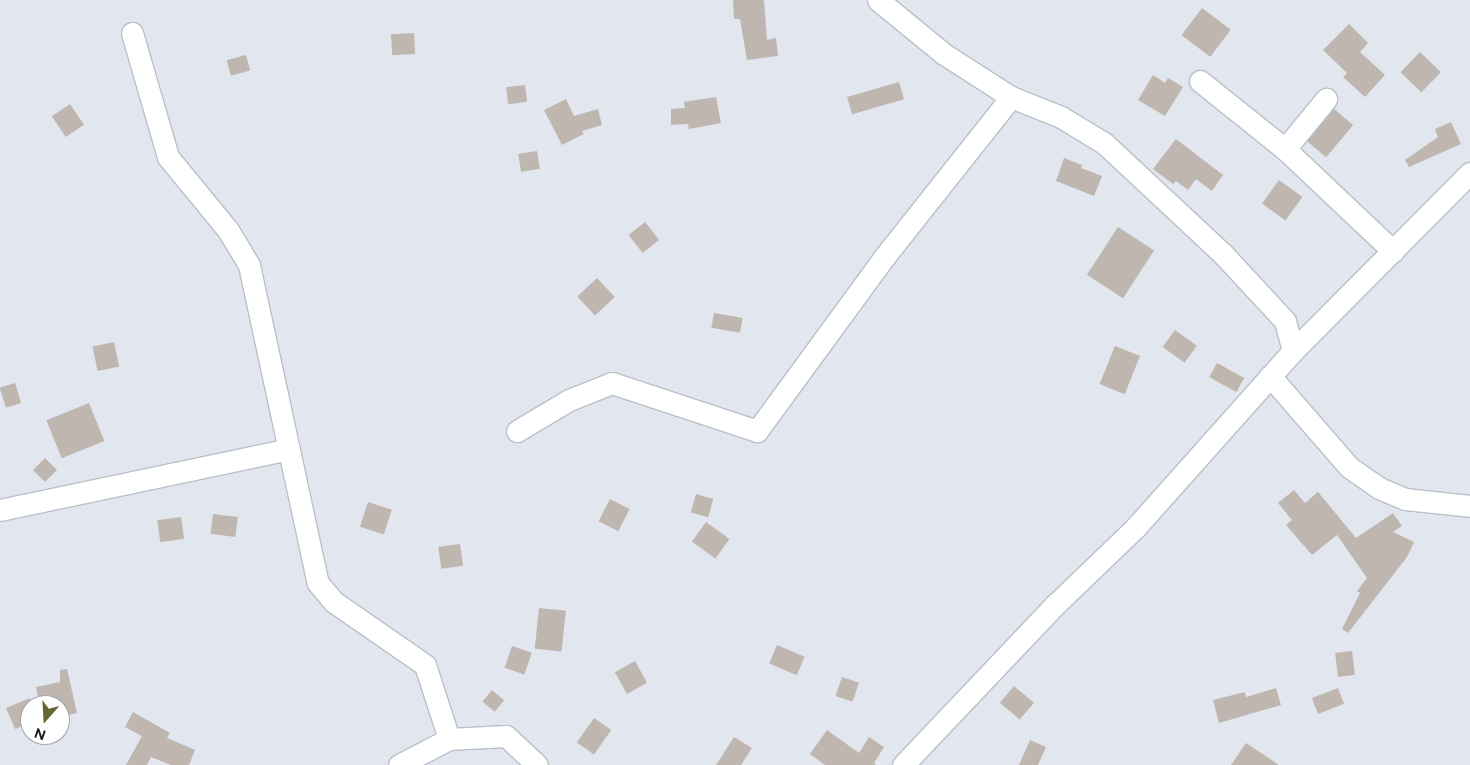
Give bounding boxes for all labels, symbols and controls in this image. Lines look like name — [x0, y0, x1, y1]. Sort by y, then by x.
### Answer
north arrow — [20, 695, 70, 745]
text: N — [32, 724, 48, 744]

